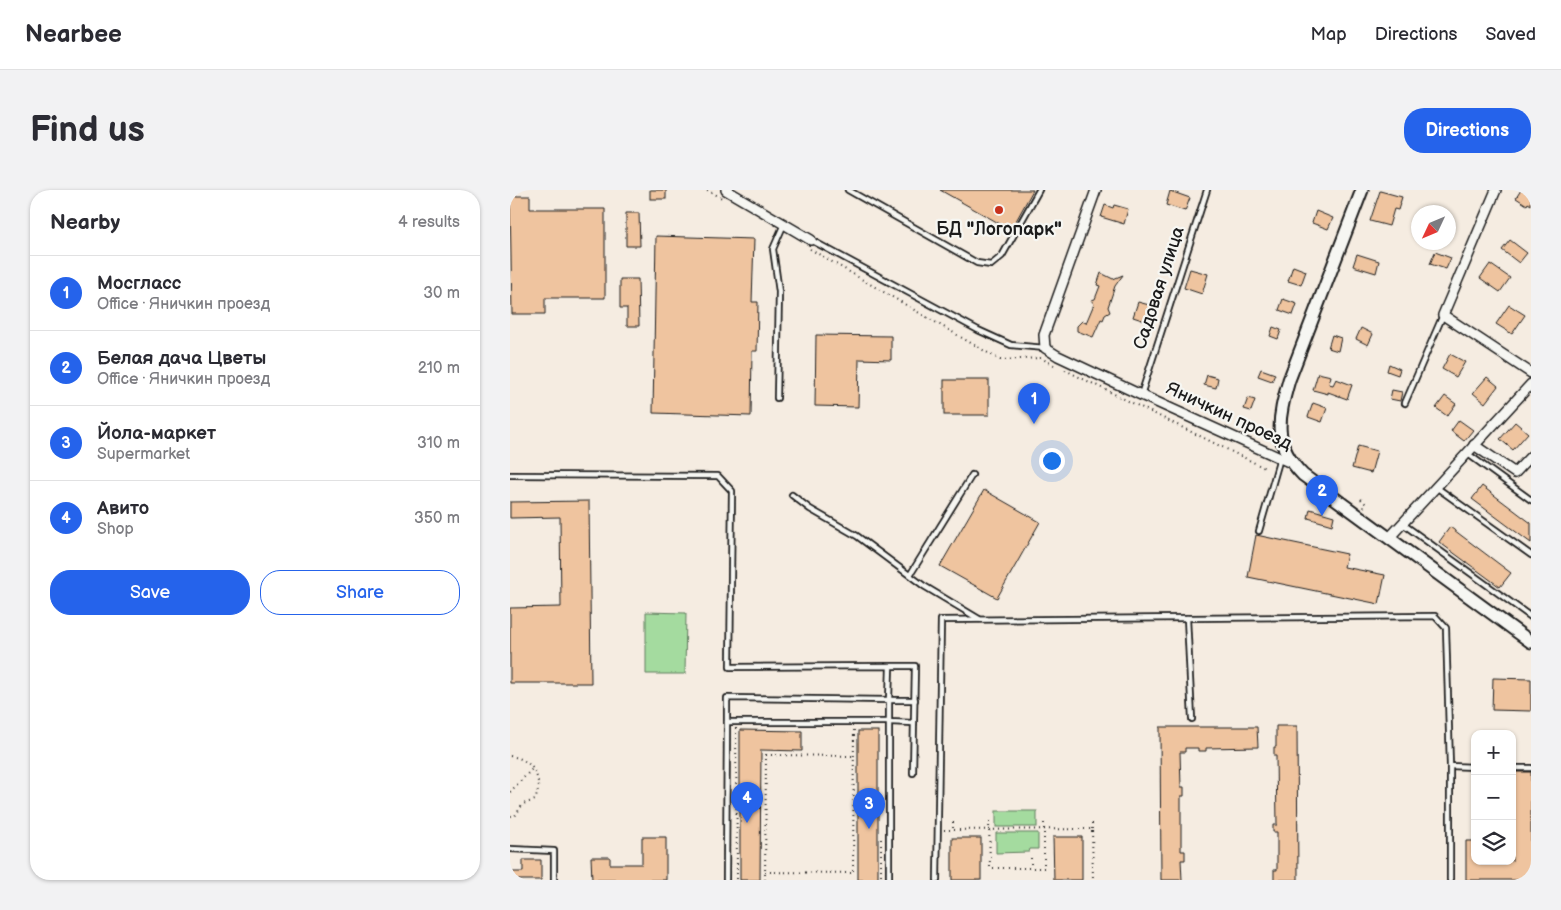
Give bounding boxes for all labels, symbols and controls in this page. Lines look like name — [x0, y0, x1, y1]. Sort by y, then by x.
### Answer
text: Nearbee — [25, 20, 122, 49]
text: Map — [1311, 24, 1347, 45]
text: Directions — [1375, 24, 1457, 45]
text: Saved — [1485, 24, 1536, 45]
button: Directions — [1404, 108, 1531, 153]
text: Find us — [30, 109, 145, 152]
marker: БД "Логопарк" — [993, 204, 1005, 216]
north arrow — [1411, 205, 1456, 250]
text: Nearby — [50, 210, 120, 235]
text: 4 results — [398, 213, 460, 232]
place label: БД "Логопарк" — [936, 219, 1062, 240]
street label: Садовая улица — [1129, 224, 1189, 352]
text: Мосгласс — [97, 272, 181, 295]
text: 1 — [63, 284, 69, 303]
text: 30 m — [423, 284, 460, 303]
text: Office · Яничкин проезд — [97, 295, 270, 314]
text: Белая дача Цветы — [97, 347, 266, 370]
text: 2 — [61, 359, 71, 378]
text: 210 m — [418, 359, 460, 378]
text: Office · Яничкин проезд — [97, 370, 270, 389]
street label: Яничкин проезд — [1163, 378, 1295, 454]
pin: 1 — [1018, 383, 1050, 424]
text: Йола-маркет — [97, 422, 216, 445]
text: 3 — [61, 434, 71, 453]
text: 310 m — [417, 434, 460, 453]
text: Supermarket — [97, 445, 190, 464]
your location — [1039, 448, 1065, 474]
pin: 2 — [1306, 475, 1338, 516]
text: Авито — [97, 497, 149, 520]
text: 4 — [61, 509, 71, 528]
text: 350 m — [414, 509, 460, 528]
text: Shop — [97, 520, 134, 539]
button: Save — [50, 570, 250, 615]
button: Share — [260, 570, 460, 615]
map controls — [1471, 730, 1516, 865]
button: + — [1471, 730, 1516, 775]
button: − — [1471, 775, 1516, 820]
pin: 4 — [731, 782, 763, 823]
pin: 3 — [853, 788, 885, 829]
button: layers — [1471, 820, 1516, 865]

